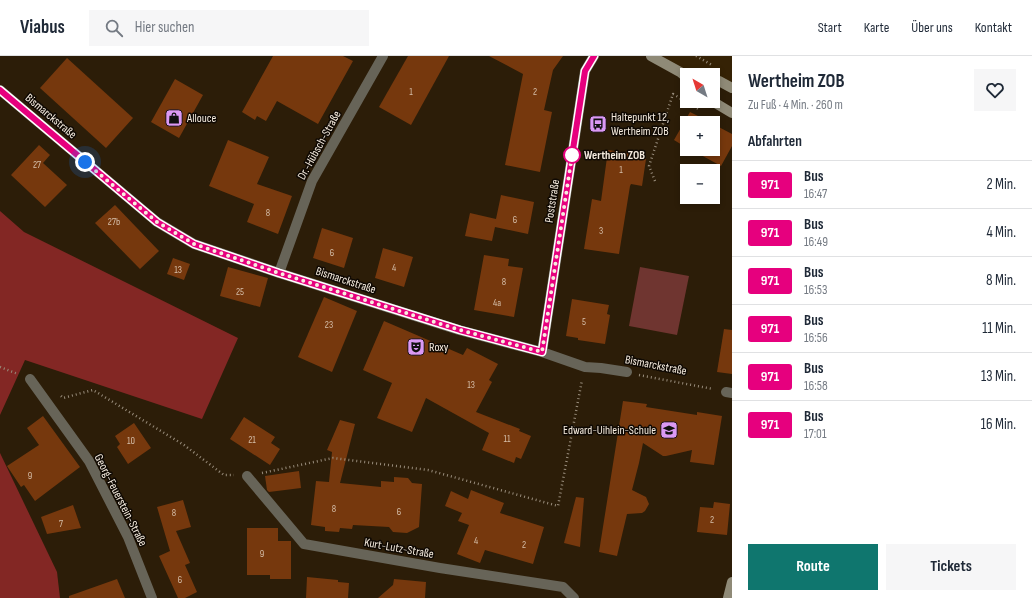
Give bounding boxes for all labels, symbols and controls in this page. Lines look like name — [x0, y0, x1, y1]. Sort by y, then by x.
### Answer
search box — [89, 10, 369, 46]
text: Viabus — [20, 16, 65, 39]
icon: search — [103, 17, 125, 39]
text: Hier suchen — [135, 18, 194, 37]
text: Start — [818, 19, 842, 36]
text: Karte — [864, 19, 889, 36]
text: Über uns — [911, 19, 953, 36]
text: Kontakt — [975, 19, 1012, 36]
north arrow — [680, 68, 720, 108]
map controls — [680, 68, 720, 204]
button: heart — [974, 69, 1016, 111]
text: Wertheim ZOB — [748, 70, 844, 93]
house number: 1 — [409, 86, 413, 98]
house number: 2 — [533, 86, 537, 98]
street label: Bismarckstraße — [22, 91, 80, 142]
text: Zu Fuß · 4 Min. · 260 m — [748, 97, 843, 113]
shop icon: Allouce — [164, 108, 184, 128]
street label: Dr.-Hübsch-Straße — [294, 108, 345, 182]
place label: Haltepunkt 12, Wertheim ZOB — [611, 110, 669, 139]
place label: Allouce — [186, 111, 217, 126]
bus stop icon: Haltepunkt 12, Wertheim ZOB — [588, 114, 608, 134]
button: + — [680, 116, 720, 156]
text: Abfahrten — [748, 132, 802, 151]
marker: Wertheim ZOB — [563, 146, 581, 164]
place label: Wertheim ZOB — [584, 148, 645, 163]
your location — [75, 152, 95, 172]
house number: 27 — [33, 159, 41, 171]
house number: 1 — [619, 164, 623, 176]
button: − — [680, 164, 720, 204]
text: Bus — [804, 167, 823, 186]
text: 2 Min. — [986, 175, 1016, 194]
text: 971 — [761, 176, 779, 193]
street label: Poststraße — [542, 178, 563, 224]
text: 16:47 — [804, 186, 827, 202]
house number: 8 — [266, 207, 270, 219]
house number: 6 — [513, 214, 517, 226]
text: Bus — [804, 215, 823, 234]
house number: 27b — [108, 216, 120, 228]
text: 4 Min. — [986, 223, 1016, 242]
text: 971 — [761, 224, 779, 241]
house number: 3 — [599, 225, 603, 237]
text: 16:49 — [804, 234, 828, 250]
house number: 6 — [330, 247, 334, 259]
house number: 4 — [392, 262, 396, 274]
text: Bus — [804, 263, 823, 282]
house number: 13 — [174, 264, 182, 276]
street label: Bismarckstraße — [314, 264, 378, 297]
text: 8 Min. — [986, 271, 1016, 290]
text: 971 — [761, 272, 779, 289]
house number: 8 — [502, 276, 506, 288]
text: 16:53 — [804, 282, 827, 298]
house number: 25 — [236, 286, 244, 298]
house number: 4a — [493, 297, 501, 309]
text: Bus — [804, 311, 823, 330]
house number: 5 — [582, 316, 586, 328]
house number: 23 — [325, 319, 333, 331]
text: 11 Min. — [982, 319, 1016, 338]
text: 971 — [761, 320, 779, 337]
text: 16:56 — [804, 330, 828, 346]
theatre icon: Roxy — [406, 337, 426, 357]
place label: Roxy — [429, 340, 449, 355]
street label: Bismarckstraße — [624, 352, 688, 379]
text: Bus — [804, 359, 823, 378]
text: 13 Min. — [981, 367, 1016, 386]
text: 971 — [761, 368, 779, 385]
text: 16:58 — [804, 378, 828, 394]
house number: 13 — [467, 379, 475, 391]
text: Bus — [804, 407, 823, 426]
text: 16 Min. — [981, 415, 1016, 434]
text: 971 — [761, 416, 779, 433]
school or university icon: Edward-Uihlein-Schule — [659, 420, 679, 440]
place label: Edward-Uihlein-Schule — [563, 423, 656, 438]
text: 17:01 — [804, 426, 826, 442]
house number: 11 — [504, 433, 511, 445]
house number: 21 — [248, 434, 256, 446]
house number: 10 — [127, 435, 135, 447]
street label: Georg-Feuerstein-Straße — [91, 452, 150, 549]
house number: 9 — [28, 470, 32, 482]
house number: 8 — [332, 503, 336, 515]
house number: 6 — [397, 506, 401, 518]
house number: 8 — [172, 507, 176, 519]
house number: 2 — [710, 514, 714, 526]
house number: 7 — [59, 518, 63, 530]
street label: Kurt-Lutz-Straße — [363, 535, 435, 562]
house number: 4 — [474, 535, 478, 547]
house number: 2 — [522, 539, 526, 551]
button: Route — [748, 544, 878, 590]
button: Tickets — [886, 544, 1016, 590]
house number: 9 — [260, 548, 264, 560]
house number: 6 — [178, 574, 182, 586]

